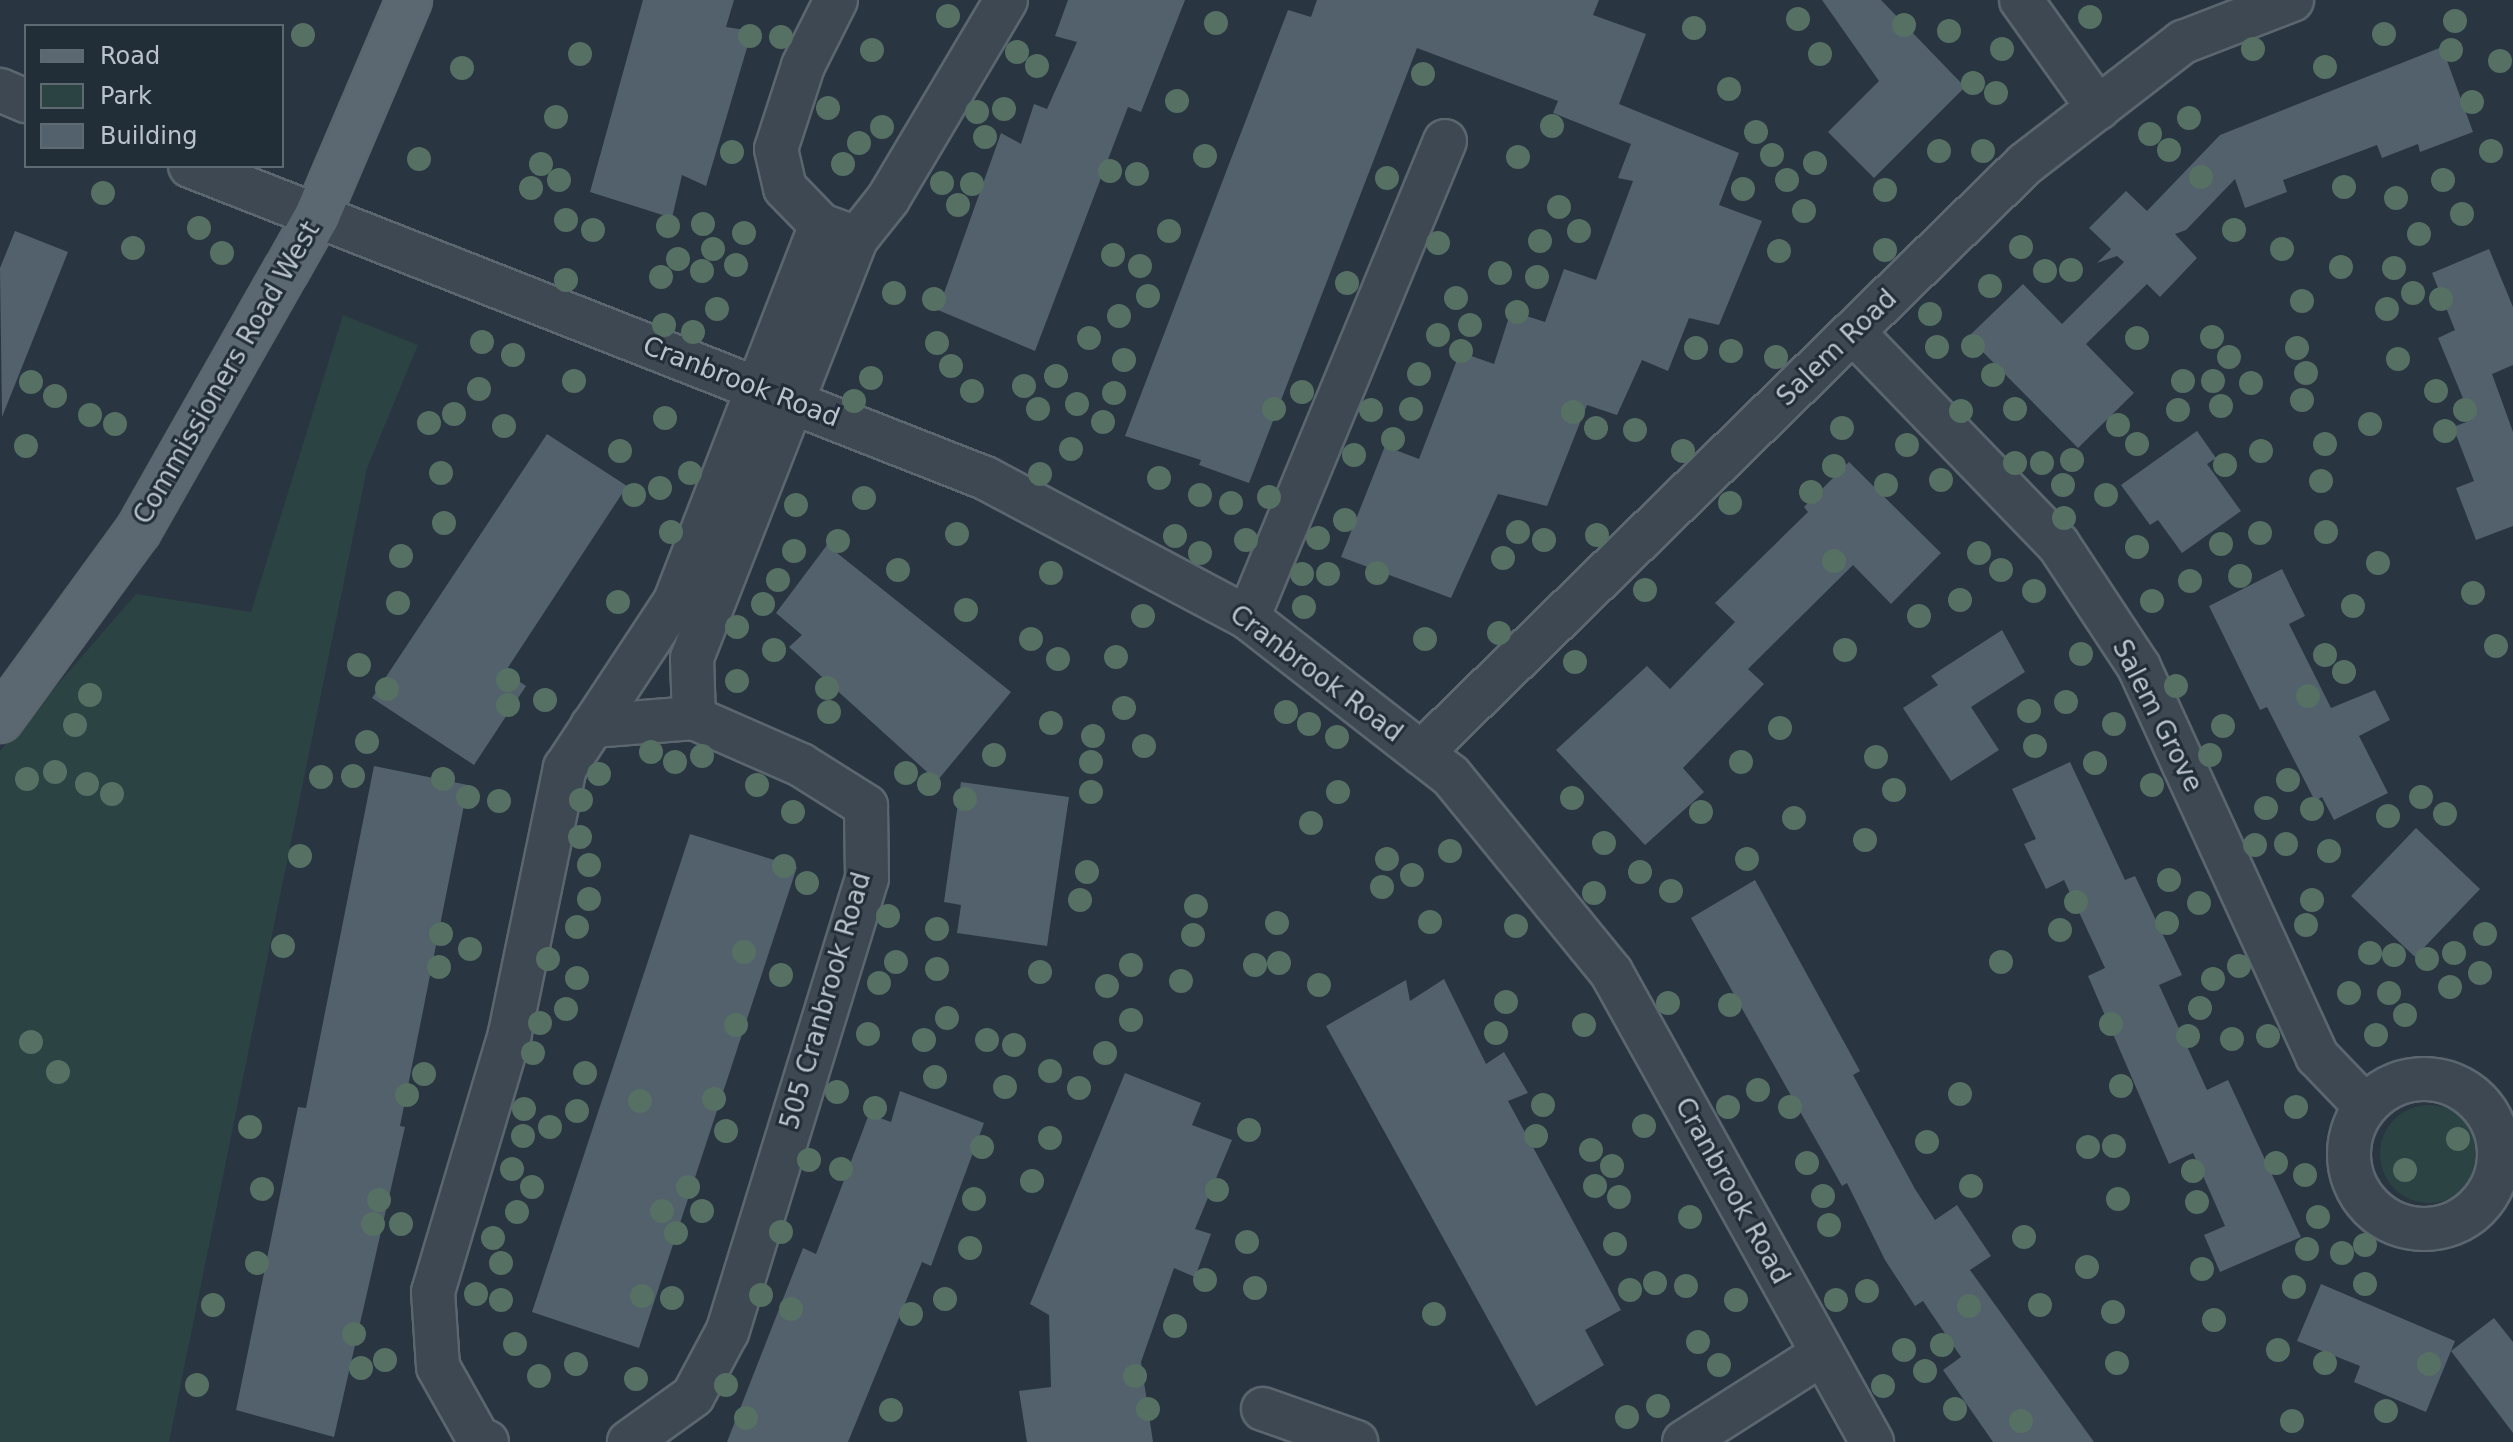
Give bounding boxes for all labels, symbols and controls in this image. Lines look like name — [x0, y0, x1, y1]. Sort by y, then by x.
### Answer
legend — [24, 24, 284, 168]
text: Road — [100, 42, 160, 70]
text: Park — [100, 82, 152, 110]
text: Building — [100, 122, 197, 150]
street label: Commissioners Road West — [127, 216, 327, 530]
street label: Salem Road — [1771, 283, 1903, 413]
street label: Cranbrook Road — [638, 330, 844, 434]
street label: Cranbrook Road — [1223, 599, 1409, 749]
street label: Salem Grove — [2105, 635, 2209, 797]
street label: 505 Cranbrook Road — [774, 869, 878, 1133]
street label: Cranbrook Road — [1668, 1092, 1796, 1290]

